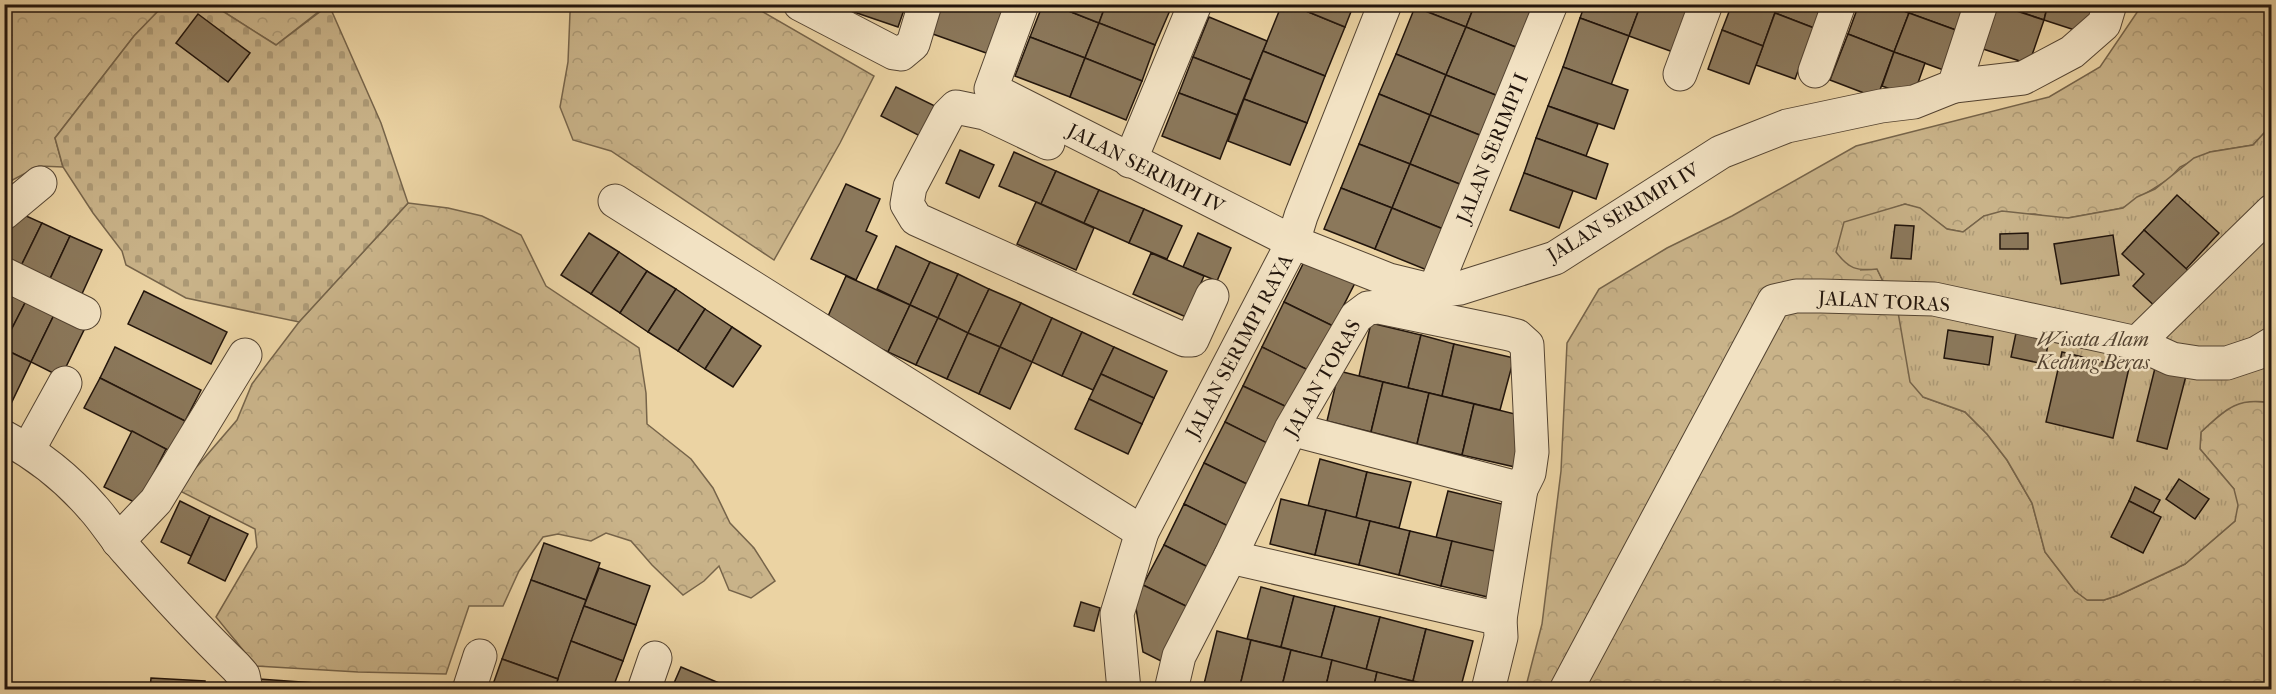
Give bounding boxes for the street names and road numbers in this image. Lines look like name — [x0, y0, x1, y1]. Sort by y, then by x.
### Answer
street label: JALAN SERIMPI I — [1451, 69, 1533, 229]
street label: JALAN SERIMPI IV — [1062, 118, 1229, 218]
street label: JALAN SERIMPI IV — [1541, 158, 1704, 268]
street label: JALAN SERIMPI RAYA — [1180, 249, 1298, 444]
street label: JALAN TORAS — [1815, 286, 1951, 316]
street label: JALAN TORAS — [1278, 315, 1365, 443]

